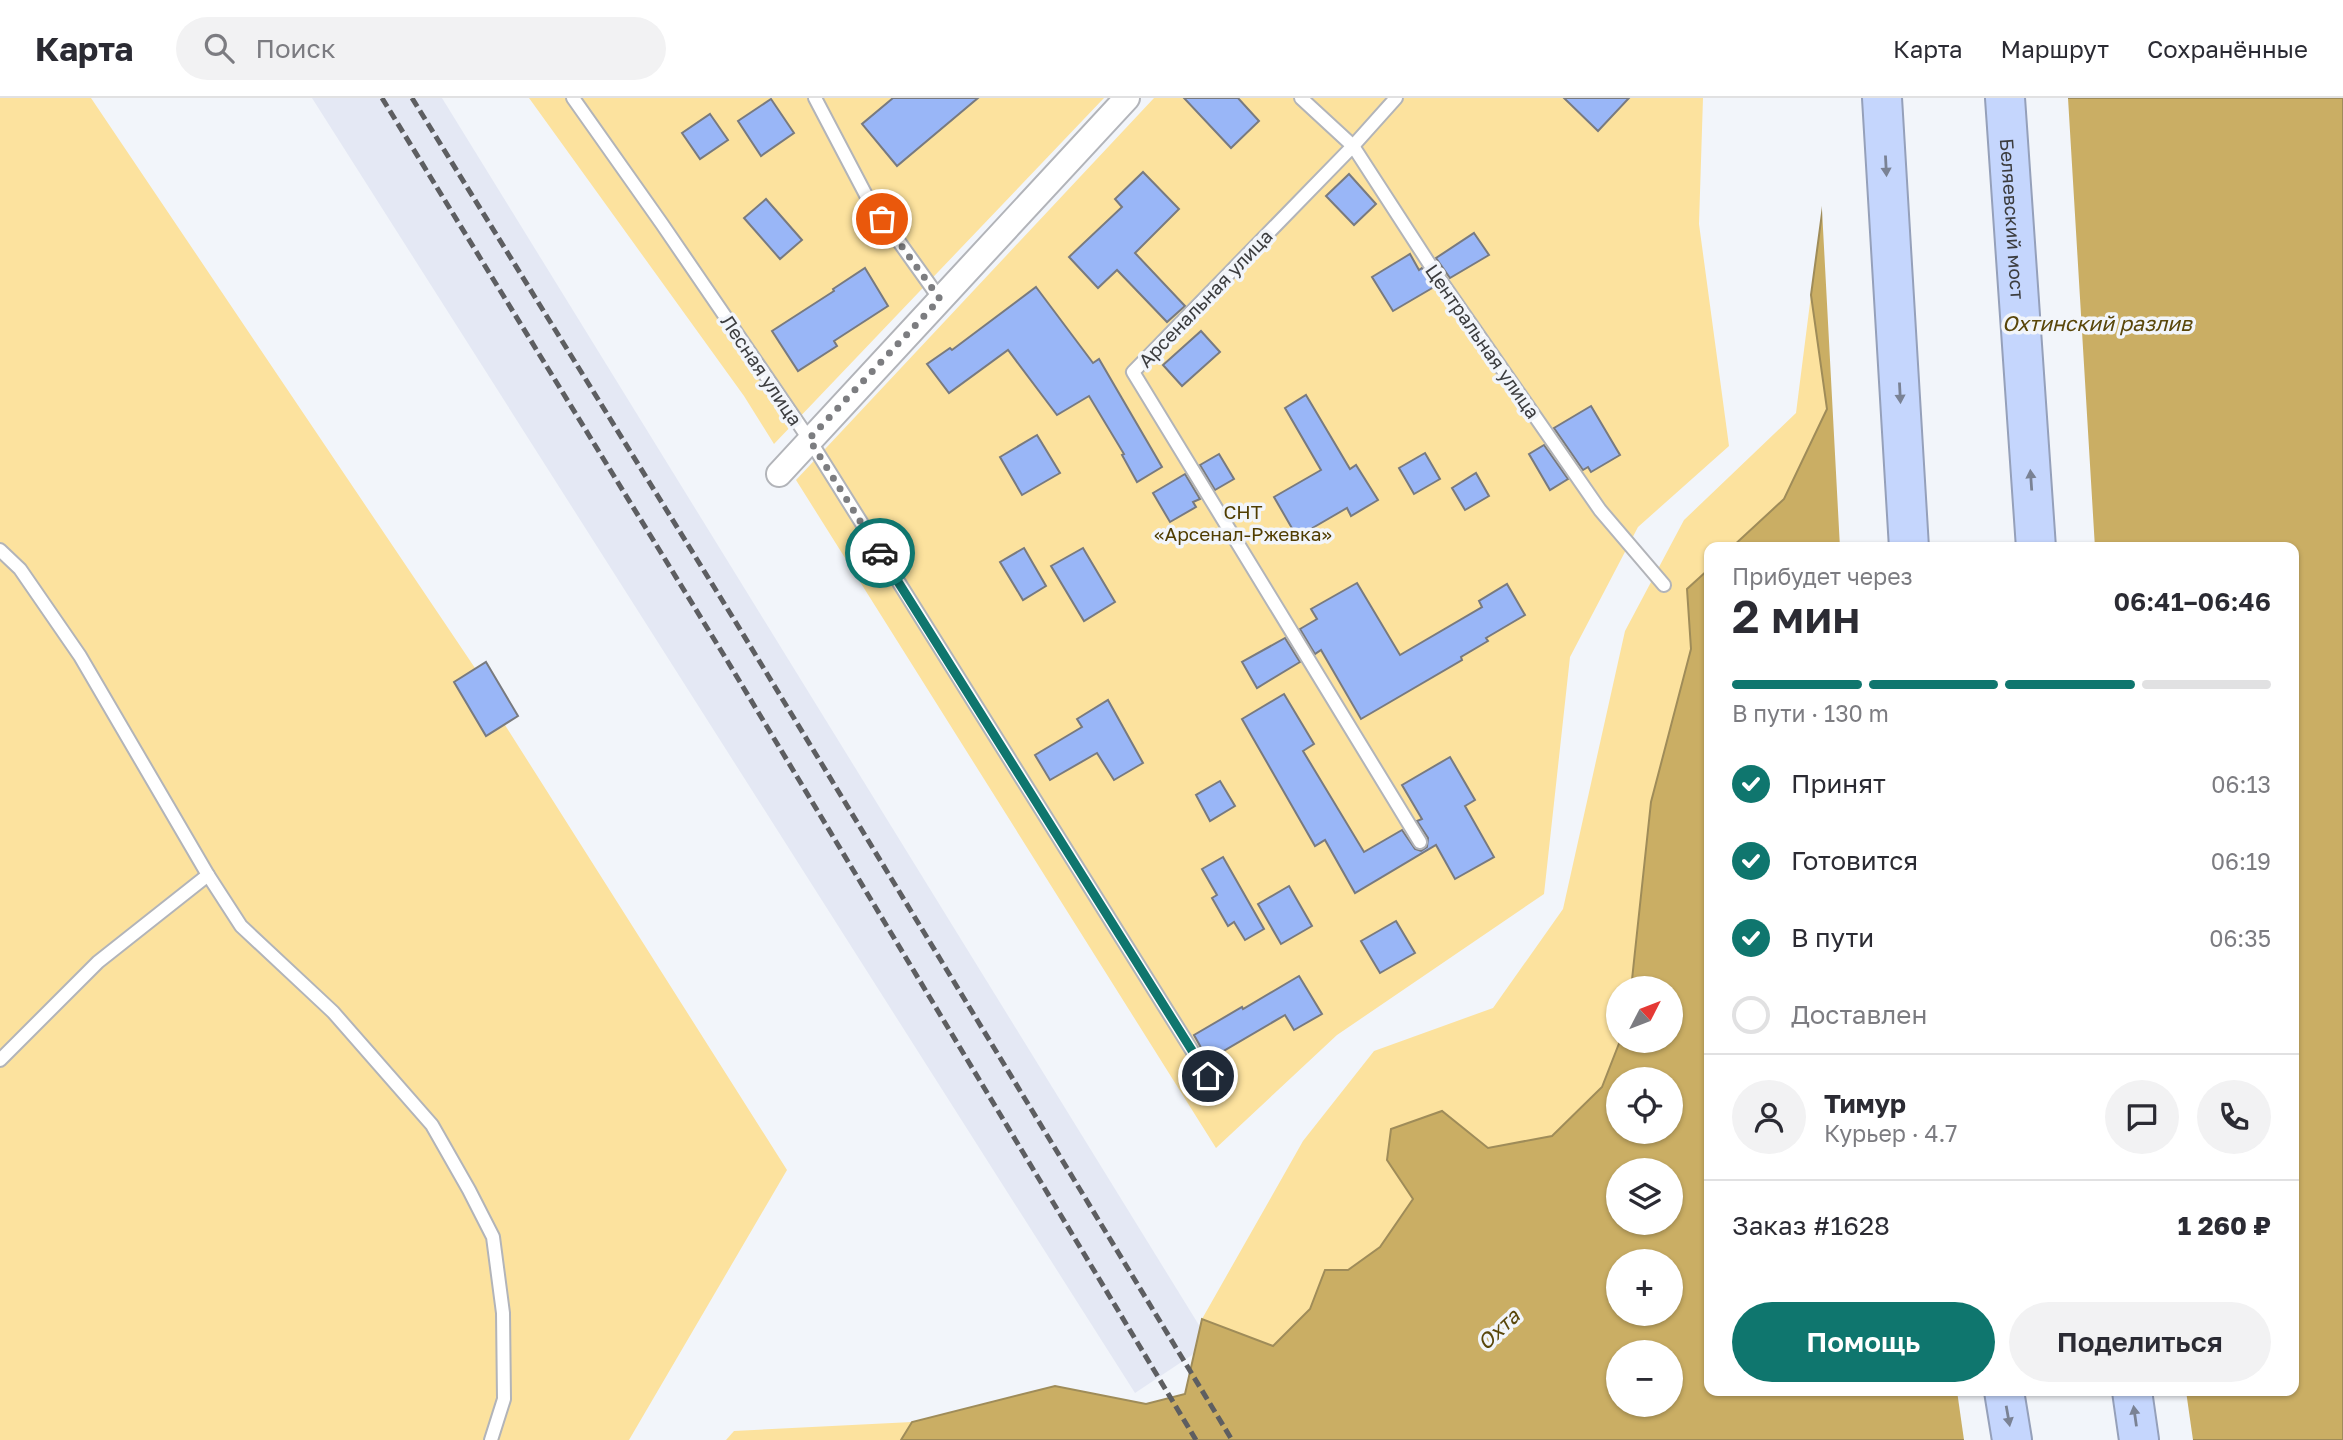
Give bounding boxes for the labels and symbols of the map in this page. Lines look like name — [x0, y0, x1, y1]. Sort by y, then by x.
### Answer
street label: Беляевский мост — [1996, 137, 2030, 300]
one-way arrow — [1881, 155, 1892, 177]
pin — [852, 189, 912, 249]
street label: Арсенальная улица — [1133, 224, 1277, 372]
street label: Центральная улица — [1421, 259, 1545, 423]
street label: Лесная улица — [717, 310, 807, 430]
water label: Охтинский разлив — [2002, 310, 2193, 336]
one-way arrow — [1895, 382, 1906, 404]
one-way arrow — [2026, 468, 2037, 490]
park label: СНТ «Арсенал-Ржевка» — [1154, 500, 1332, 545]
courier — [845, 518, 915, 588]
north arrow — [1606, 976, 1684, 1054]
pin — [1178, 1046, 1238, 1106]
water label: Охта — [1471, 1302, 1525, 1355]
one-way arrow — [2003, 1405, 2014, 1427]
one-way arrow — [2129, 1405, 2140, 1427]

